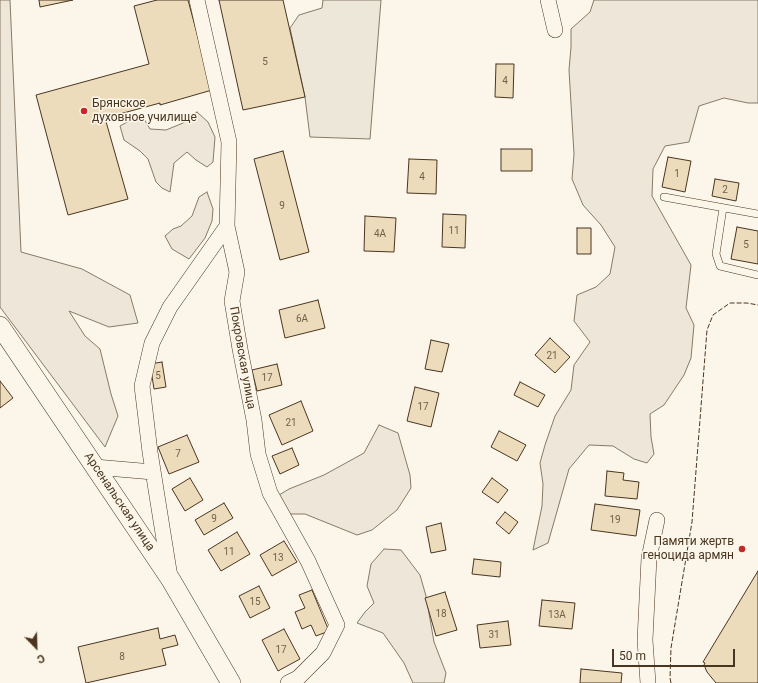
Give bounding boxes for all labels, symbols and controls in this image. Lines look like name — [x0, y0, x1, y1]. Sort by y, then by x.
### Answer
house number: 5 — [262, 56, 268, 68]
house number: 4 — [502, 75, 508, 87]
place label: Брянское духовное училище — [92, 97, 197, 125]
marker: Брянское духовное училище — [79, 106, 89, 116]
house number: 1 — [674, 168, 680, 180]
house number: 4 — [419, 171, 425, 183]
house number: 2 — [722, 184, 728, 196]
house number: 9 — [279, 200, 285, 212]
house number: 11 — [448, 225, 460, 237]
house number: 4А — [374, 228, 386, 240]
house number: 5 — [743, 239, 749, 251]
street label: Покровская улица — [226, 305, 258, 411]
house number: 6А — [296, 313, 308, 325]
house number: 21 — [546, 350, 558, 362]
house number: 5 — [155, 370, 161, 382]
house number: 17 — [261, 372, 273, 384]
house number: 17 — [417, 401, 429, 413]
house number: 21 — [285, 417, 297, 429]
house number: 7 — [175, 448, 181, 460]
street label: Арсенальская улица — [81, 450, 157, 554]
house number: 9 — [211, 513, 217, 525]
house number: 19 — [609, 514, 621, 526]
place label: Памяти жертв геноцида армян — [642, 535, 734, 563]
marker: Памяти жертв геноцида армян — [737, 544, 747, 554]
house number: 11 — [223, 546, 235, 558]
house number: 13 — [272, 552, 284, 564]
house number: 15 — [249, 596, 261, 608]
house number: 18 — [435, 608, 447, 620]
house number: 13А — [548, 609, 566, 621]
north arrow — [16, 627, 56, 667]
house number: 31 — [488, 629, 500, 641]
scale bar — [614, 641, 737, 667]
house number: 17 — [275, 644, 287, 656]
text: 50 m — [619, 649, 646, 663]
text: С — [35, 651, 47, 666]
house number: 8 — [119, 651, 125, 663]

